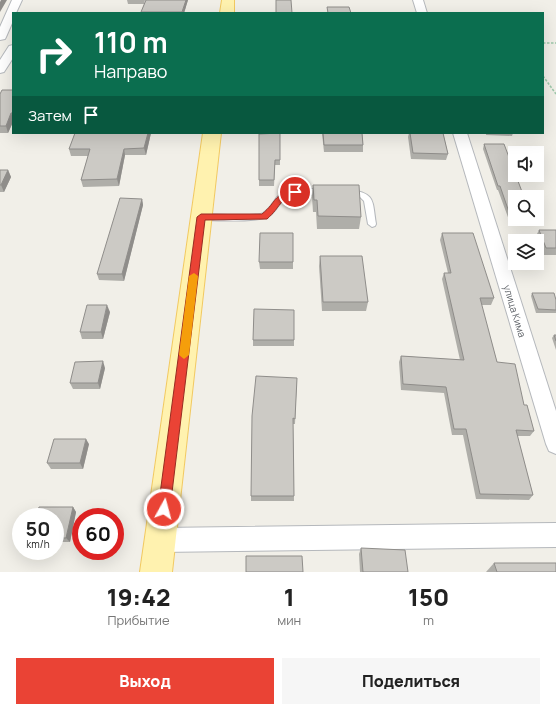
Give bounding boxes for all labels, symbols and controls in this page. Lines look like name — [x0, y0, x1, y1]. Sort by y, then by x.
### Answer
text: 110 m — [94, 23, 168, 61]
icon: right — [28, 28, 80, 80]
text: Направо — [94, 59, 168, 83]
icon: arrive — [80, 104, 102, 126]
text: Затем — [28, 105, 72, 126]
map controls — [508, 146, 544, 270]
button: sound — [508, 146, 544, 182]
pin — [278, 175, 312, 209]
icon: arrive — [284, 181, 306, 203]
button: search — [508, 190, 544, 226]
button: layers — [508, 234, 544, 270]
street label: улица Кима — [500, 283, 530, 339]
position arrow — [143, 488, 185, 530]
speed limit sign: 60 — [72, 508, 124, 560]
text: 50 — [26, 515, 50, 542]
text: km/h — [26, 537, 50, 551]
text: 19:42 — [107, 580, 170, 613]
text: 1 — [284, 580, 295, 613]
text: 150 — [408, 580, 449, 613]
text: Прибытие — [108, 611, 170, 629]
text: мин — [277, 611, 301, 629]
text: m — [423, 611, 434, 629]
button: Выход — [16, 658, 274, 704]
button: Поделиться — [282, 658, 540, 704]

